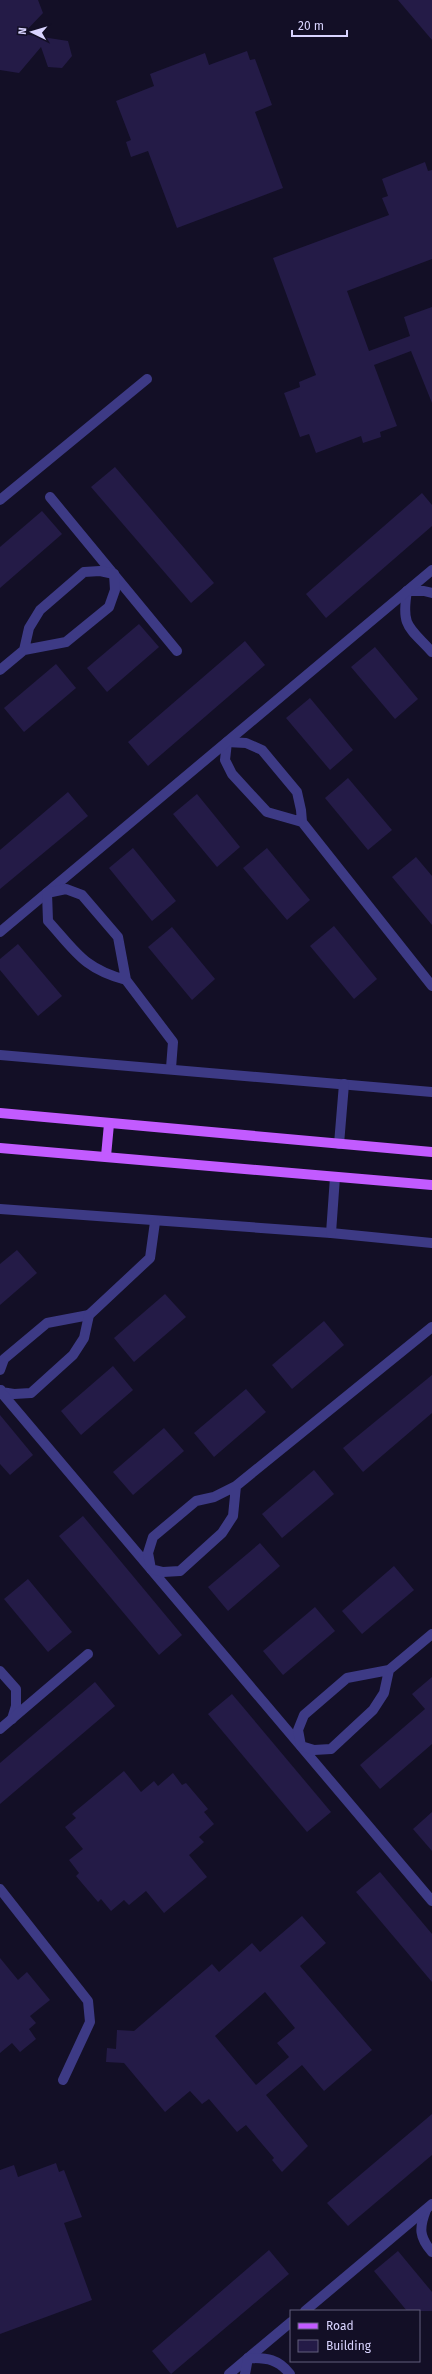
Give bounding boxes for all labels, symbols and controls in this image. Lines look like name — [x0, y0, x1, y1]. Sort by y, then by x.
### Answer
north arrow — [12, 12, 52, 52]
scale bar — [292, 12, 347, 38]
text: 20 m — [298, 19, 324, 33]
text: N — [16, 27, 29, 35]
legend — [290, 2310, 420, 2362]
text: Road — [326, 2319, 354, 2333]
text: Building — [326, 2339, 372, 2353]

